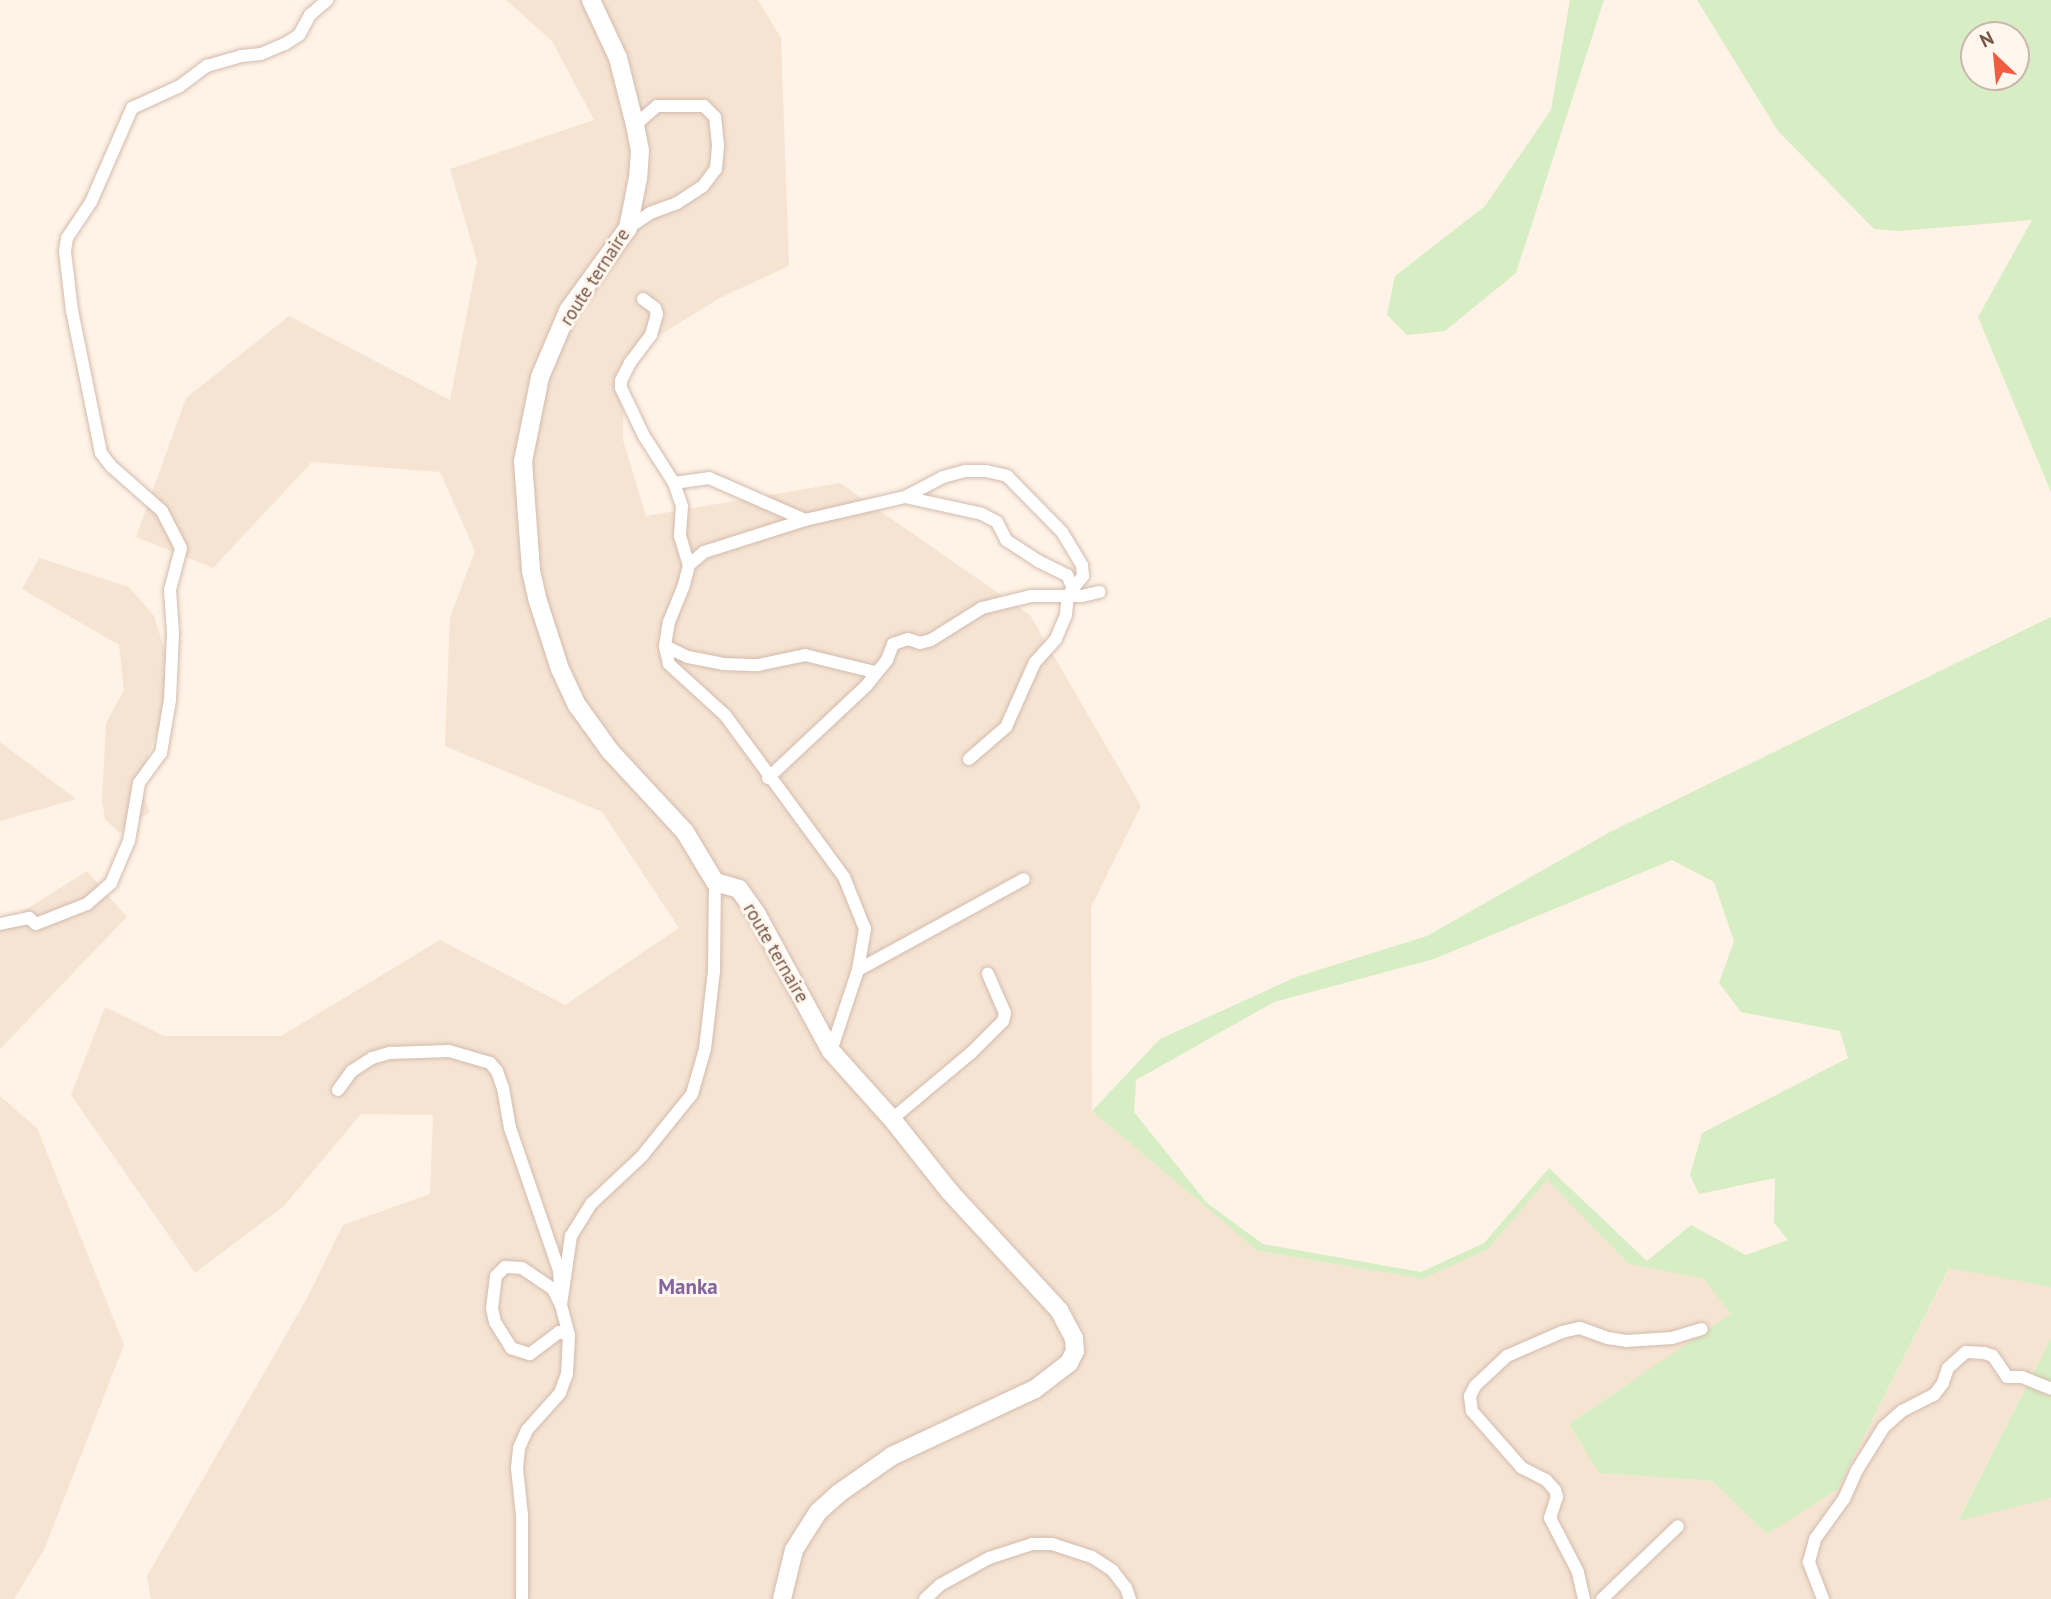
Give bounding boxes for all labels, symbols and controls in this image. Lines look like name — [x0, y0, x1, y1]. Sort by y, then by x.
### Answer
north arrow — [1960, 21, 2030, 91]
text: N — [1976, 25, 1998, 52]
street label: route ternaire — [555, 224, 635, 330]
street label: route ternaire — [738, 899, 814, 1007]
district label: Manka — [658, 1274, 718, 1300]

